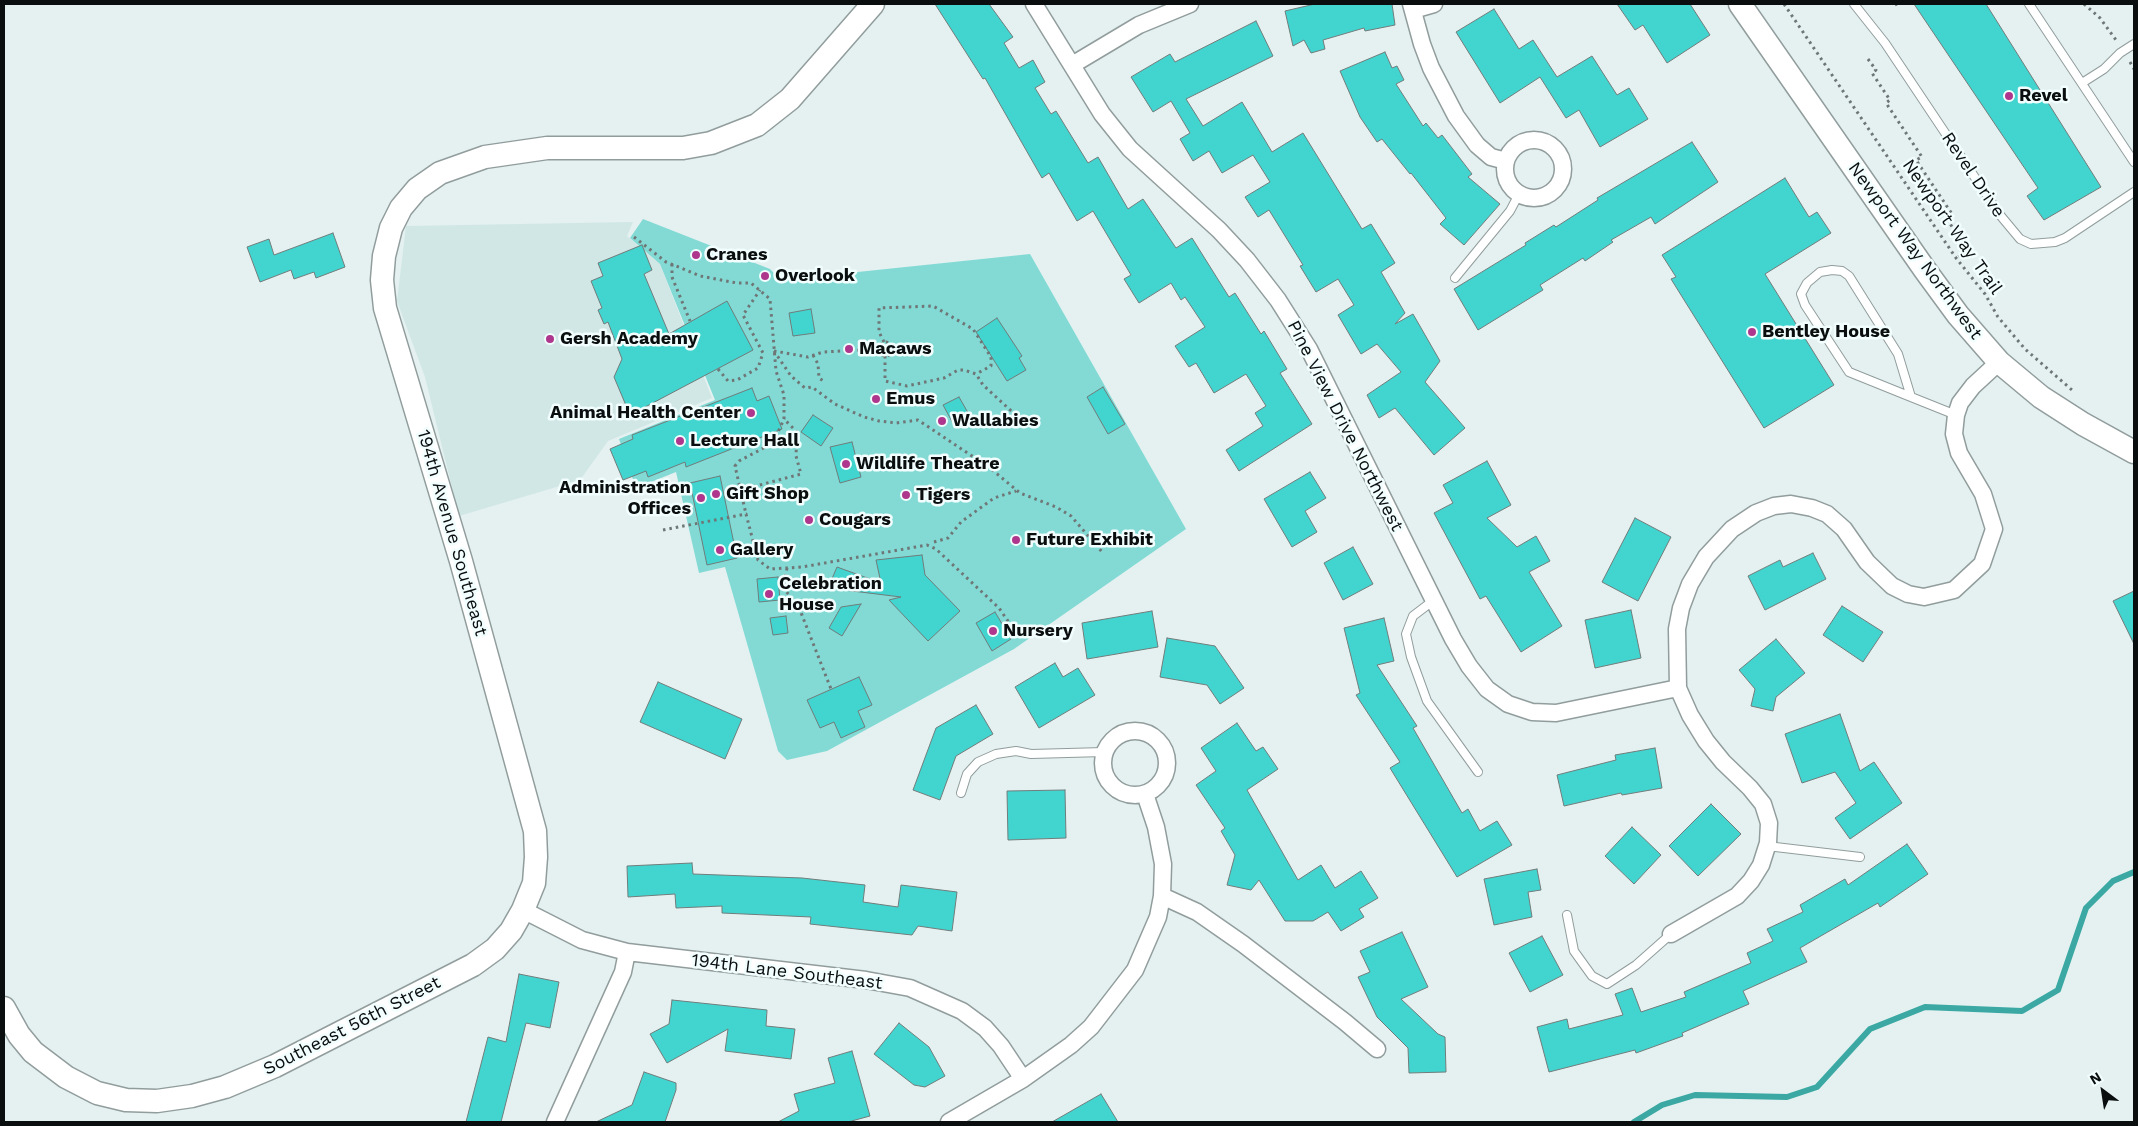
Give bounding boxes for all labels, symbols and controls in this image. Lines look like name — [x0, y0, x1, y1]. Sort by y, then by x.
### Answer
place label: Revel — [2019, 85, 2068, 107]
marker: Revel — [2003, 90, 2015, 102]
street label: Revel Drive — [1937, 128, 2009, 222]
street label: Newport Way Trail — [1897, 155, 2007, 299]
street label: Newport Way Northwest — [1843, 158, 1987, 344]
place label: Cranes — [706, 244, 767, 266]
marker: Cranes — [690, 249, 702, 261]
place label: Overlook — [775, 265, 855, 287]
marker: Overlook — [759, 270, 771, 282]
street label: Pine View Drive Northwest — [1282, 317, 1408, 535]
place label: Bentley House — [1762, 321, 1890, 343]
marker: Bentley House — [1746, 326, 1758, 338]
place label: Gersh Academy — [560, 328, 698, 350]
marker: Gersh Academy — [544, 333, 556, 345]
place label: Macaws — [859, 338, 932, 360]
marker: Macaws — [843, 343, 855, 355]
place label: Emus — [886, 388, 935, 410]
marker: Emus — [870, 393, 882, 405]
place label: Animal Health Center — [550, 402, 741, 424]
marker: Animal Health Center — [745, 407, 757, 419]
place label: Wallabies — [952, 410, 1039, 432]
marker: Wallabies — [936, 415, 948, 427]
street label: 194th Avenue Southeast — [412, 427, 492, 639]
place label: Lecture Hall — [690, 430, 799, 452]
marker: Lecture Hall — [674, 435, 686, 447]
place label: Wildlife Theatre — [856, 453, 1000, 475]
marker: Wildlife Theatre — [840, 458, 852, 470]
place label: Administration Offices — [559, 477, 691, 520]
place label: Gift Shop — [726, 483, 809, 505]
place label: Tigers — [916, 484, 970, 506]
marker: Gift Shop — [710, 488, 722, 500]
marker: Tigers — [900, 489, 912, 501]
marker: Administration Offices — [695, 492, 707, 504]
place label: Cougars — [819, 509, 891, 531]
marker: Cougars — [803, 514, 815, 526]
place label: Future Exhibit — [1026, 529, 1153, 551]
marker: Future Exhibit — [1010, 534, 1022, 546]
place label: Gallery — [730, 539, 794, 561]
marker: Gallery — [714, 544, 726, 556]
place label: Celebration House — [779, 573, 882, 616]
marker: Celebration House — [763, 588, 775, 600]
place label: Nursery — [1003, 620, 1073, 642]
marker: Nursery — [987, 625, 999, 637]
street label: 194th Lane Southeast — [690, 950, 884, 994]
street label: Southeast 56th Street — [260, 972, 444, 1080]
north arrow — [2078, 1066, 2128, 1116]
text: N — [2087, 1069, 2104, 1088]

